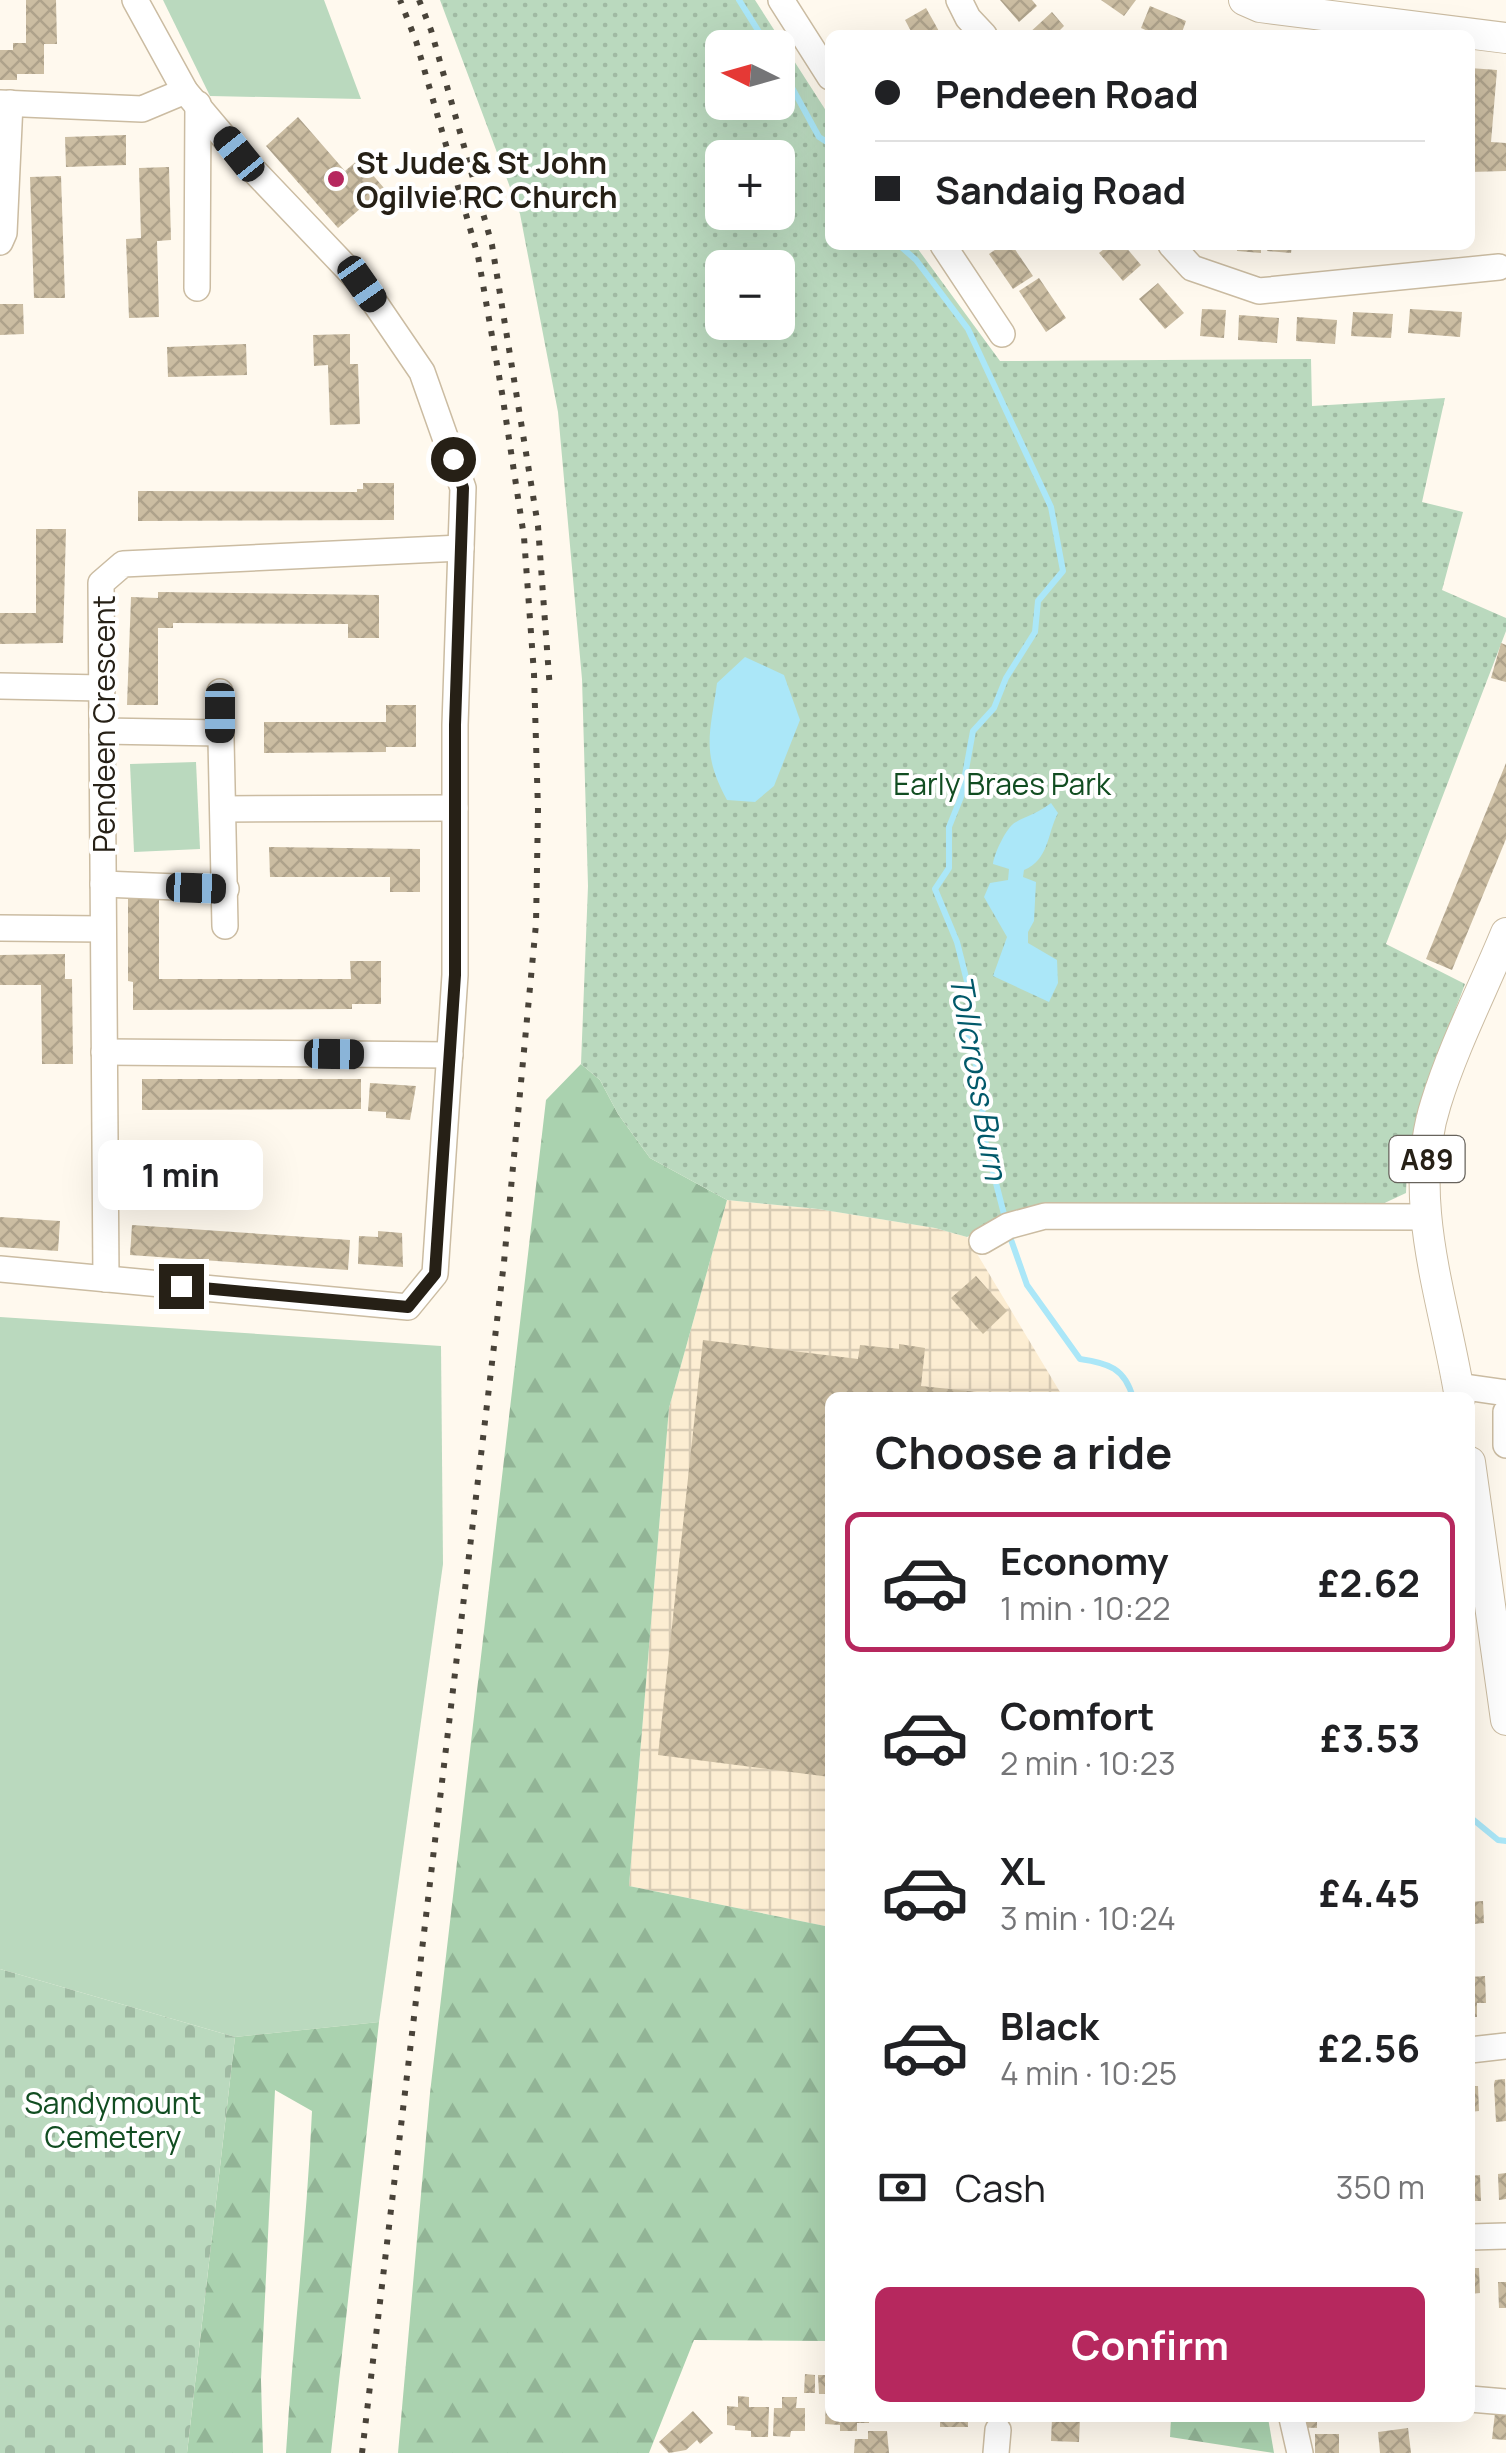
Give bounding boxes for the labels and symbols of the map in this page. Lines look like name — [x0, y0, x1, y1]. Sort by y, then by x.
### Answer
north arrow — [705, 30, 795, 120]
car — [208, 121, 270, 187]
place label: St Jude & St John Ogilvie RC Church — [356, 142, 617, 217]
marker: St Jude & St John Ogilvie RC Church — [325, 168, 347, 190]
car — [333, 251, 391, 317]
route start — [431, 437, 476, 482]
street label: Pendeen Crescent — [83, 595, 124, 853]
car — [205, 683, 235, 743]
park label: Early Braes Park — [893, 763, 1112, 804]
car — [165, 872, 227, 904]
water label: Tollcross Burn — [939, 971, 1019, 1184]
car — [304, 1038, 364, 1070]
road number: A89 — [1390, 1136, 1464, 1182]
callout: 1 min — [99, 1141, 264, 1211]
route end — [159, 1264, 204, 1309]
park label: Sandymount Cemetery — [24, 2082, 202, 2157]

